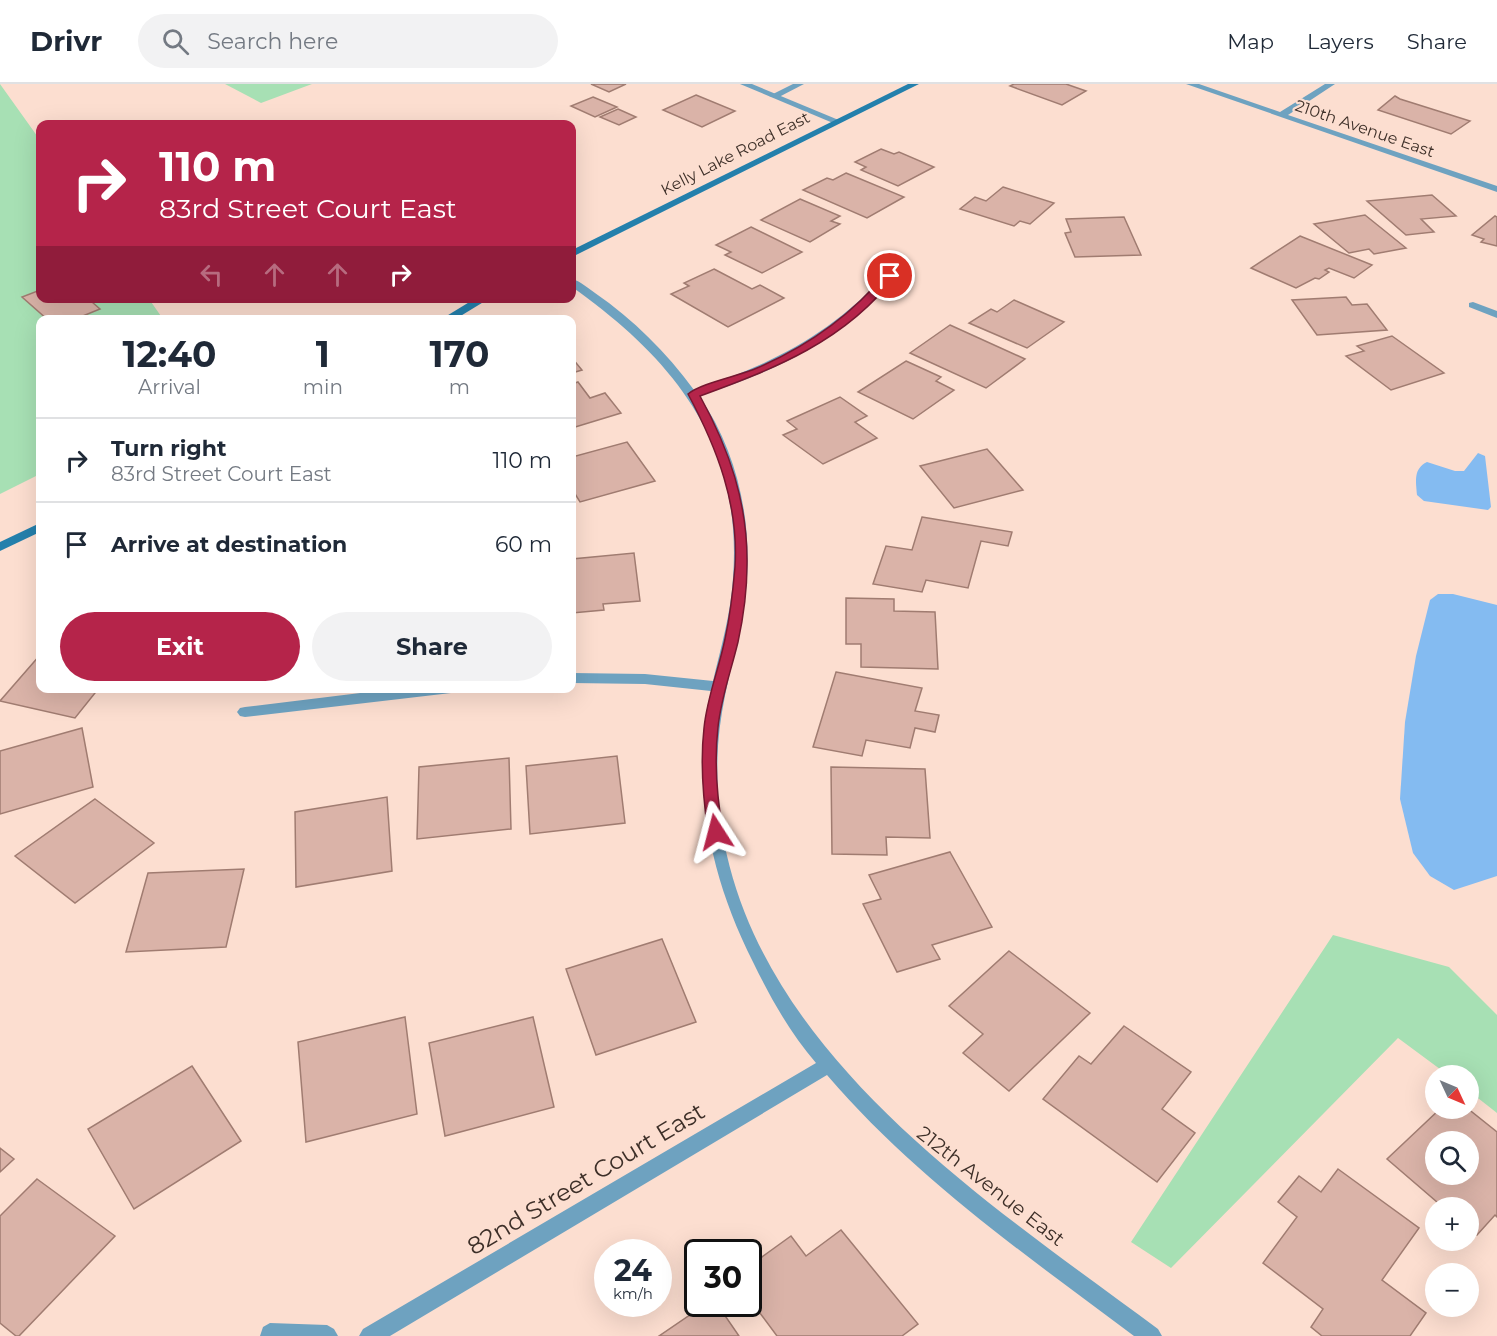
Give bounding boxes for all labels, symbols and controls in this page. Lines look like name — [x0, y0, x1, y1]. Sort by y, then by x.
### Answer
search box — [138, 14, 558, 68]
text: Drivr — [30, 24, 102, 58]
icon: search — [159, 25, 192, 58]
text: Search here — [207, 28, 338, 55]
text: Map — [1227, 29, 1274, 54]
text: Layers — [1307, 29, 1374, 54]
text: Share — [1407, 29, 1467, 54]
street label: 210th Avenue East — [1293, 96, 1437, 161]
street label: Kelly Lake Road East — [658, 107, 813, 199]
text: 110 m — [159, 140, 276, 192]
icon: right — [60, 144, 138, 222]
text: 83rd Street Court East — [159, 192, 457, 225]
pin — [864, 250, 915, 301]
icon: left — [195, 258, 228, 291]
icon: ahead — [258, 258, 291, 291]
icon: ahead — [321, 258, 354, 291]
icon: right — [384, 258, 417, 291]
icon: arrive — [873, 259, 906, 292]
text: 12:40 — [122, 332, 216, 376]
text: 1 — [316, 332, 330, 376]
text: 170 — [429, 332, 490, 376]
text: Arrival — [138, 375, 201, 399]
text: min — [303, 375, 343, 399]
text: m — [449, 375, 470, 399]
text: Turn right — [111, 435, 226, 462]
icon: right — [60, 444, 93, 477]
text: 110 m — [492, 447, 552, 474]
text: 83rd Street Court East — [111, 462, 332, 486]
icon: arrive — [60, 528, 93, 561]
text: Arrive at destination — [111, 531, 347, 558]
text: 60 m — [495, 531, 552, 558]
button: Exit — [60, 612, 300, 681]
button: Share — [312, 612, 552, 681]
position arrow — [684, 800, 748, 864]
north arrow — [1425, 1065, 1479, 1119]
map controls — [1425, 1065, 1479, 1317]
street label: 82nd Street Court East — [462, 1096, 710, 1261]
street label: 212th Avenue East — [913, 1121, 1069, 1251]
button: search — [1425, 1131, 1479, 1185]
button: + — [1425, 1197, 1479, 1251]
speed limit sign: 30 — [684, 1239, 762, 1317]
text: 24 — [614, 1252, 652, 1289]
button: − — [1425, 1263, 1479, 1317]
text: km/h — [613, 1284, 653, 1303]

